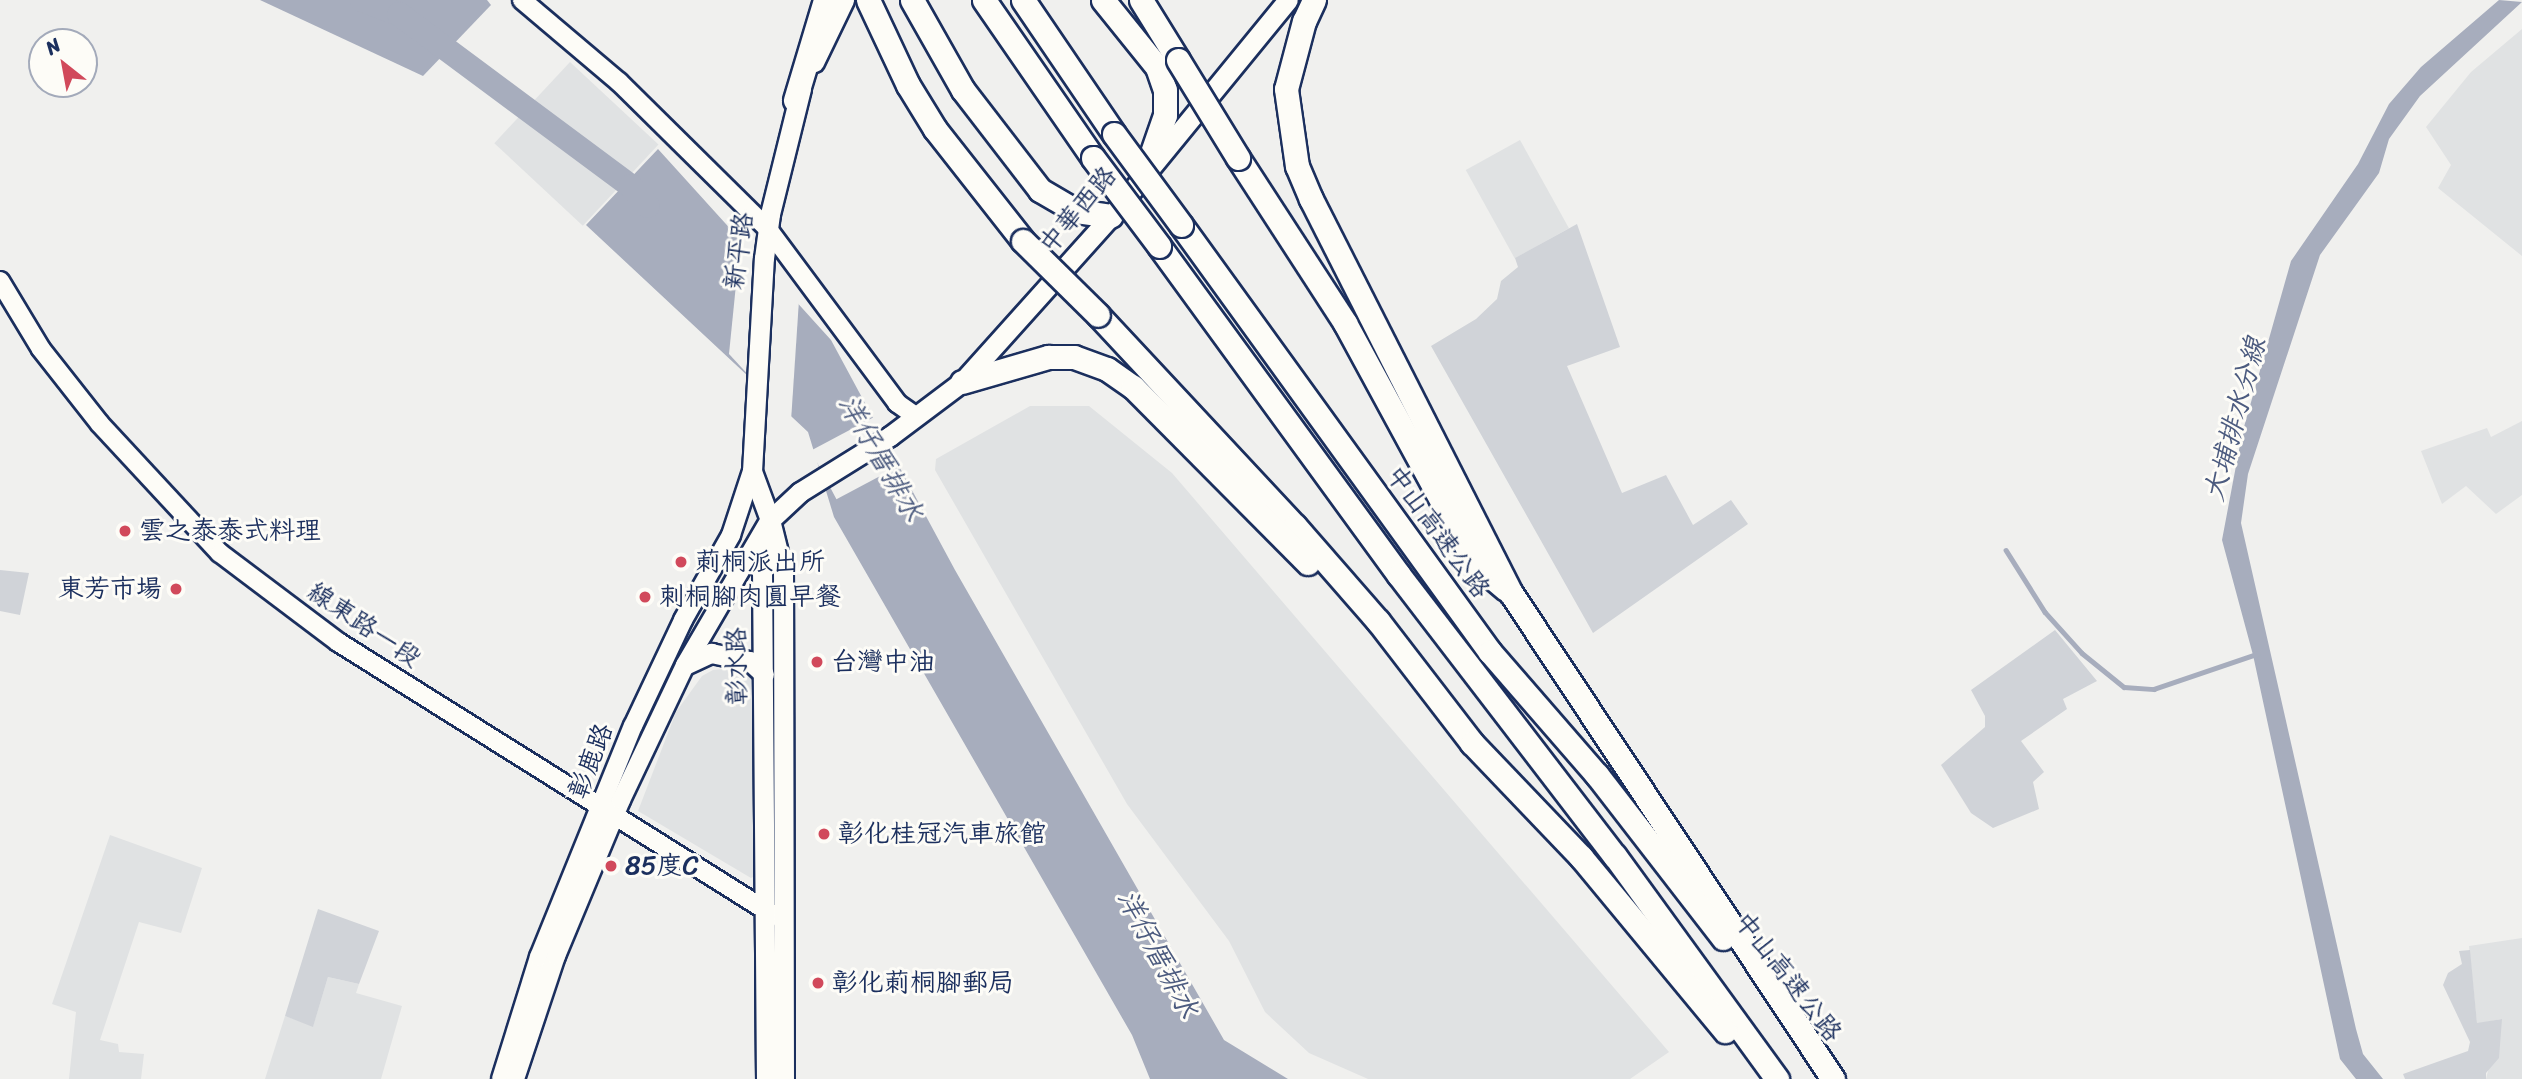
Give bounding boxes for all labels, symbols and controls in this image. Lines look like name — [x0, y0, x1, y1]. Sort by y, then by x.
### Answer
north arrow — [28, 28, 98, 98]
text: N — [39, 29, 67, 64]
street label: 中華西路 — [1033, 160, 1123, 260]
street label: 新平路 — [718, 210, 760, 292]
water label: 大埔排水分線 — [2197, 334, 2273, 504]
water label: 洋仔厝排水 — [831, 389, 931, 527]
street label: 中山高速公路 — [1380, 460, 1496, 604]
place label: 雲之泰泰式料理 — [139, 515, 321, 547]
marker: 雲之泰泰式料理 — [117, 523, 133, 539]
place label: 莿桐派出所 — [695, 546, 825, 578]
marker: 莿桐派出所 — [673, 554, 689, 570]
place label: 東芳市場 — [58, 573, 162, 605]
street label: 線東路一段 — [301, 576, 427, 674]
marker: 東芳市場 — [168, 581, 184, 597]
place label: 刺桐腳肉圓早餐 — [659, 581, 841, 613]
marker: 刺桐腳肉圓早餐 — [637, 589, 653, 605]
street label: 彰水路 — [721, 627, 753, 705]
place label: 台灣中油 — [831, 646, 935, 678]
marker: 台灣中油 — [809, 654, 825, 670]
street label: 彰鹿路 — [562, 719, 620, 803]
place label: 彰化桂冠汽車旅館 — [838, 818, 1046, 850]
marker: 彰化桂冠汽車旅館 — [816, 826, 832, 842]
place label: 85度C — [625, 850, 699, 882]
marker: 85度C — [603, 858, 619, 874]
water label: 洋仔厝排水 — [1110, 884, 1206, 1024]
street label: 中山高速公路 — [1728, 906, 1848, 1048]
place label: 彰化莿桐腳郵局 — [832, 967, 1014, 999]
marker: 彰化莿桐腳郵局 — [810, 975, 826, 991]

